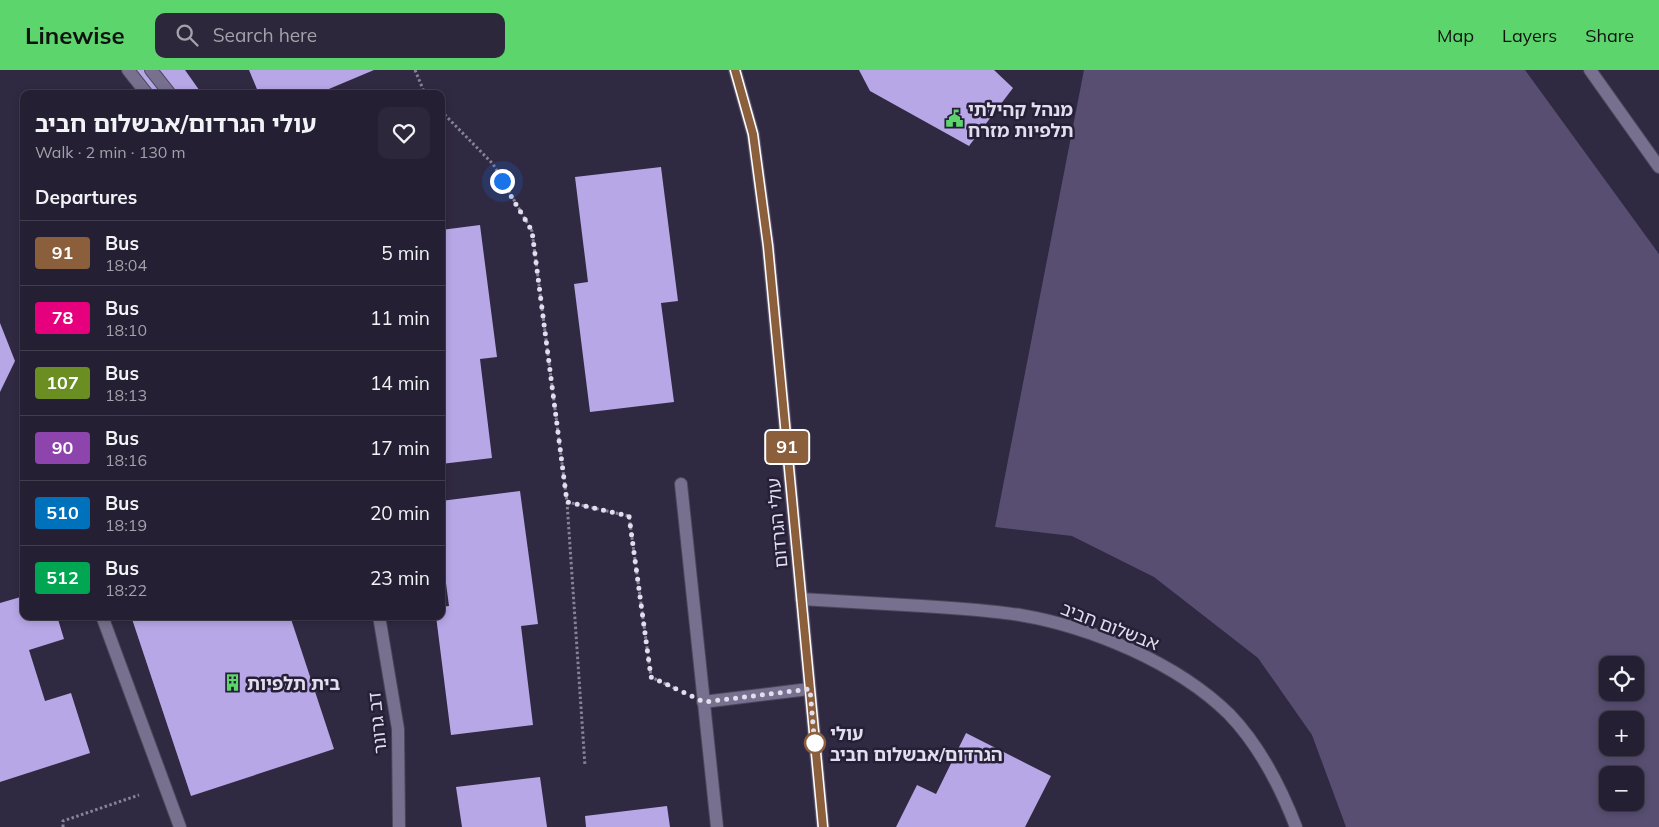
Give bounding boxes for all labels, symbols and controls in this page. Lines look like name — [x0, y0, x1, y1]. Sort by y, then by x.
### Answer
search box — [155, 13, 505, 58]
text: Linewise — [25, 20, 125, 50]
icon: search — [173, 21, 201, 49]
text: Search here — [213, 23, 317, 47]
text: Map — [1437, 24, 1474, 47]
text: Layers — [1502, 24, 1557, 47]
text: Share — [1585, 24, 1634, 47]
place label: מנהל קהילתי תלפיות מזרח — [968, 98, 1073, 142]
button: heart — [378, 107, 430, 159]
text: עולי הגרדום/אבשלום חביב — [35, 108, 316, 138]
public building icon: מנהל קהילתי תלפיות מזרח — [944, 109, 964, 129]
text: Walk · 2 min · 130 m — [35, 142, 186, 162]
your location — [490, 169, 515, 194]
text: Departures — [35, 185, 137, 209]
text: Bus — [105, 231, 139, 255]
text: 91 — [52, 241, 73, 264]
text: 5 min — [381, 241, 430, 265]
text: 18:04 — [105, 255, 147, 275]
text: Bus — [105, 296, 139, 320]
text: 78 — [52, 306, 73, 329]
text: 11 min — [370, 306, 430, 330]
text: 18:10 — [105, 320, 147, 340]
text: Bus — [105, 361, 139, 385]
text: 107 — [46, 371, 79, 394]
text: 14 min — [370, 371, 430, 395]
text: 18:13 — [105, 385, 147, 405]
text: Bus — [105, 426, 139, 450]
line badge: 91 — [764, 431, 810, 463]
text: 91 — [776, 435, 798, 458]
text: 90 — [52, 436, 73, 459]
text: 17 min — [370, 436, 430, 460]
text: 18:16 — [105, 450, 147, 470]
street label: עולי הגרדום — [762, 477, 792, 569]
text: Bus — [105, 491, 139, 515]
text: 510 — [46, 501, 79, 524]
text: 20 min — [370, 501, 430, 525]
text: 18:19 — [105, 515, 147, 535]
text: Bus — [105, 556, 139, 580]
text: 512 — [46, 566, 79, 589]
text: 23 min — [370, 566, 430, 590]
text: 18:22 — [105, 580, 147, 600]
street label: אבשלום חביב — [1058, 597, 1162, 655]
map controls — [1599, 656, 1644, 811]
button: locate — [1599, 656, 1644, 701]
place label: בית תלפיות — [247, 672, 341, 695]
building icon: בית תלפיות — [223, 673, 243, 693]
street label: דב גרונר — [362, 691, 392, 755]
button: + — [1599, 711, 1644, 756]
place label: עולי הגרדום/אבשלום חביב — [830, 722, 1003, 766]
marker: עולי הגרדום/אבשלום חביב — [804, 732, 826, 754]
button: − — [1599, 766, 1644, 811]

